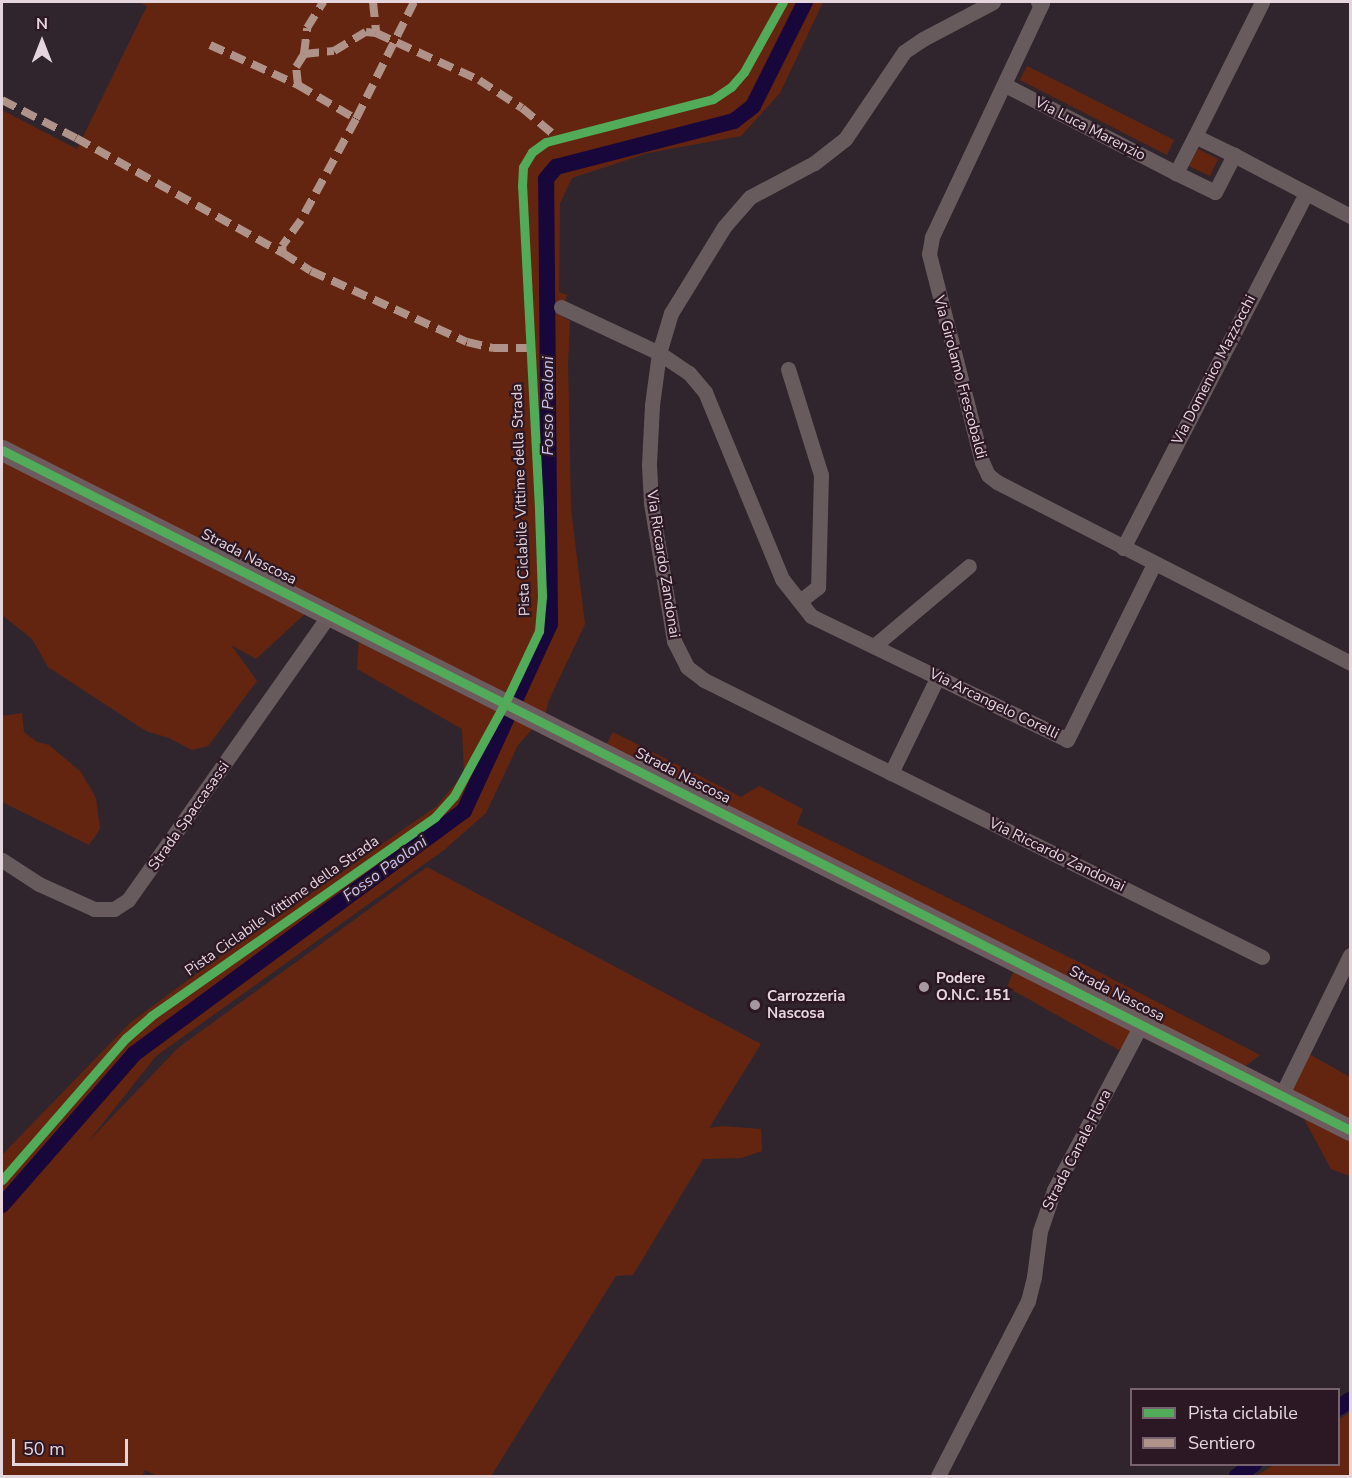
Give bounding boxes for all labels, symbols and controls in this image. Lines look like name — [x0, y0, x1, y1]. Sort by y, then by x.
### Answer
north arrow — [12, 12, 72, 72]
text: N — [36, 13, 48, 35]
street label: Via Luca Marenzio — [1032, 93, 1148, 165]
street label: Via Domenico Mazzocchi — [1168, 292, 1260, 448]
street label: Via Girolamo Frescobaldi — [930, 294, 990, 460]
water label: Fosso Paoloni — [538, 356, 558, 456]
street label: Pista Ciclabile Vittime della Strada — [508, 383, 534, 617]
street label: Via Riccardo Zandonai — [642, 489, 684, 639]
street label: Strada Nascosa — [198, 525, 300, 589]
street label: Via Arcangelo Corelli — [926, 665, 1062, 743]
street label: Strada Nascosa — [632, 744, 734, 808]
street label: Strada Spaccasassi — [145, 758, 233, 874]
street label: Via Riccardo Zandonai — [986, 814, 1128, 896]
street label: Pista Ciclabile Vittime della Strada — [182, 832, 382, 980]
water label: Fosso Paoloni — [339, 832, 431, 906]
street label: Strada Nascosa — [1066, 962, 1168, 1026]
place label: Podere O.N.C. 151 — [936, 969, 1010, 1004]
marker: Podere O.N.C. 151 — [917, 980, 931, 994]
place label: Carrozzeria Nascosa — [767, 987, 845, 1022]
marker: Carrozzeria Nascosa — [748, 998, 762, 1012]
street label: Strada Canale Flora — [1039, 1087, 1115, 1213]
legend — [1130, 1388, 1340, 1466]
text: Pista ciclabile — [1188, 1401, 1298, 1425]
scale bar — [15, 1427, 130, 1465]
text: Sentiero — [1188, 1431, 1255, 1455]
text: 50 m — [23, 1437, 65, 1461]

